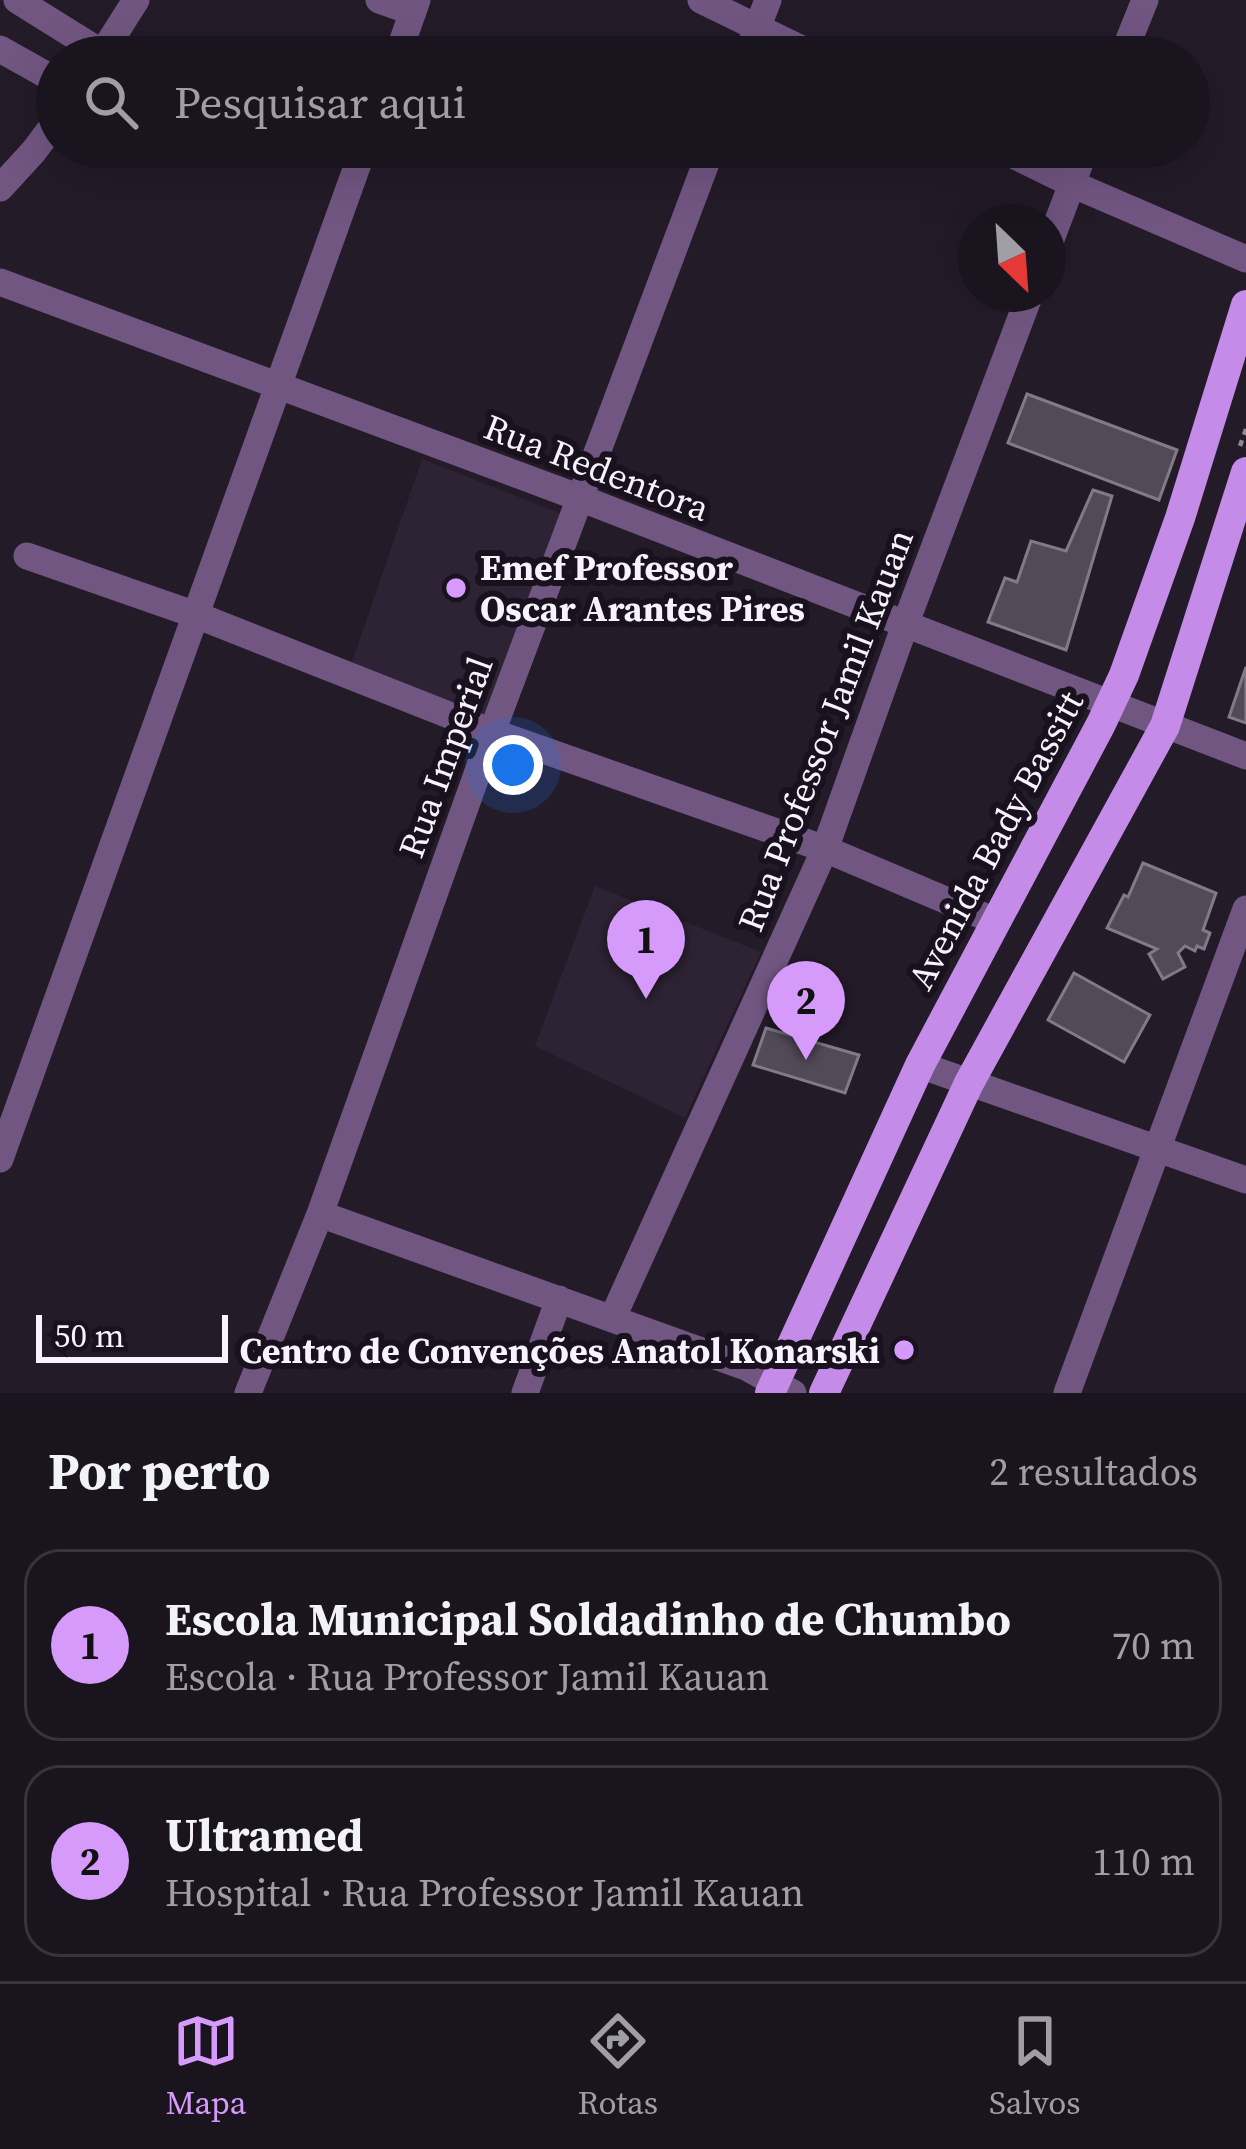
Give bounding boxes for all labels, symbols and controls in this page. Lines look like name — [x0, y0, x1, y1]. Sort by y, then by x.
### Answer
search box — [36, 36, 1210, 168]
icon: search — [78, 69, 144, 135]
text: Pesquisar aqui — [174, 71, 466, 133]
north arrow — [958, 204, 1066, 312]
street label: Rua Redentora — [477, 402, 717, 533]
street label: Rua Professor Jamil Kauan — [726, 522, 925, 938]
place label: Emef Professor Oscar Arantes Pires — [480, 543, 805, 633]
marker: Emef Professor Oscar Arantes Pires — [443, 575, 469, 601]
street label: Rua Imperial — [386, 650, 504, 864]
street label: Avenida Bady Bassitt — [896, 682, 1095, 998]
your location — [483, 735, 543, 795]
pin: 1 — [607, 900, 685, 999]
pin: 2 — [767, 961, 845, 1060]
scale bar — [36, 1309, 228, 1362]
text: 50 m — [54, 1313, 124, 1358]
place label: Centro de Convenções Anatol Konarski — [239, 1326, 880, 1375]
marker: Centro de Convenções Anatol Konarski — [891, 1337, 917, 1363]
text: Por perto — [48, 1436, 271, 1506]
text: 2 resultados — [989, 1445, 1198, 1498]
text: Escola Municipal Soldadinho de Chumbo — [165, 1588, 1011, 1650]
text: 1 — [79, 1619, 101, 1672]
text: 70 m — [1112, 1619, 1195, 1672]
text: Escola · Rua Professor Jamil Kauan — [165, 1650, 769, 1703]
text: Ultramed — [165, 1804, 363, 1866]
text: 2 — [79, 1835, 101, 1888]
text: 110 m — [1092, 1835, 1195, 1888]
text: Hospital · Rua Professor Jamil Kauan — [165, 1866, 804, 1919]
tab: Mapa — [165, 2008, 247, 2125]
tab: Rotas — [577, 2008, 658, 2125]
tab: Salvos — [989, 2008, 1081, 2125]

